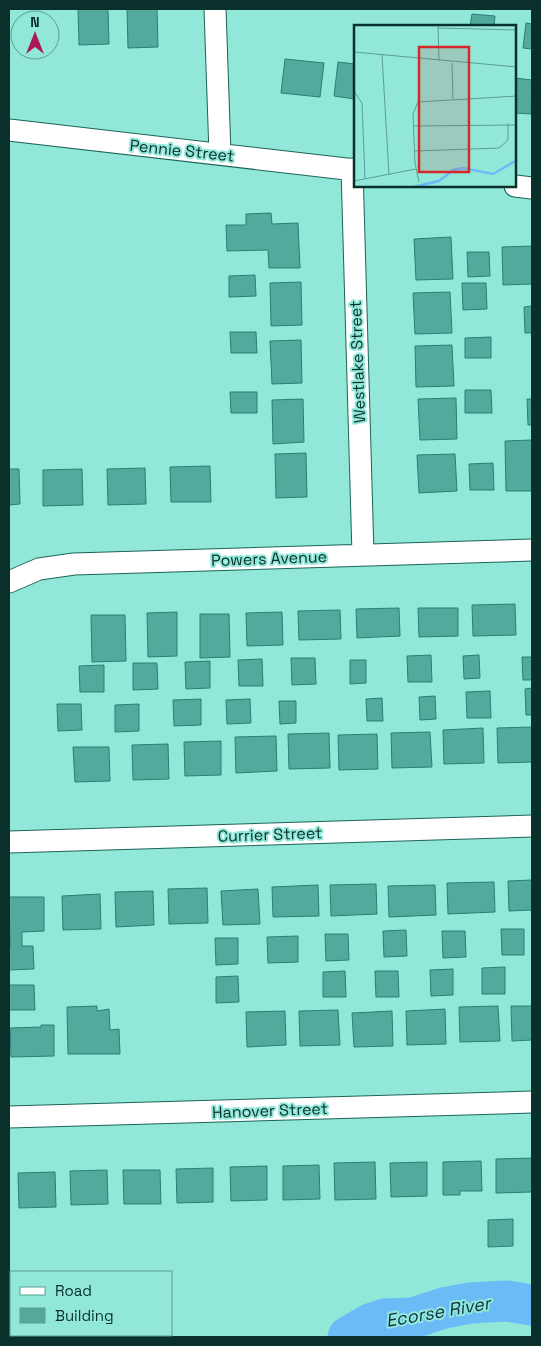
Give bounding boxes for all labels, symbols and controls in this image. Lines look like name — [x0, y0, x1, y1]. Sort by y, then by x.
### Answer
north arrow — [10, 10, 60, 60]
text: N — [30, 13, 40, 31]
inset map — [354, 25, 516, 188]
street label: Pennie Street — [129, 135, 235, 166]
street label: Westlake Street — [345, 300, 370, 424]
street label: Powers Avenue — [211, 546, 327, 571]
street label: Currier Street — [217, 822, 323, 847]
street label: Hanover Street — [212, 1098, 328, 1123]
legend — [10, 1271, 172, 1336]
text: Road — [55, 1281, 92, 1300]
water label: Ecorse River — [384, 1291, 494, 1332]
text: Building — [55, 1306, 114, 1325]

